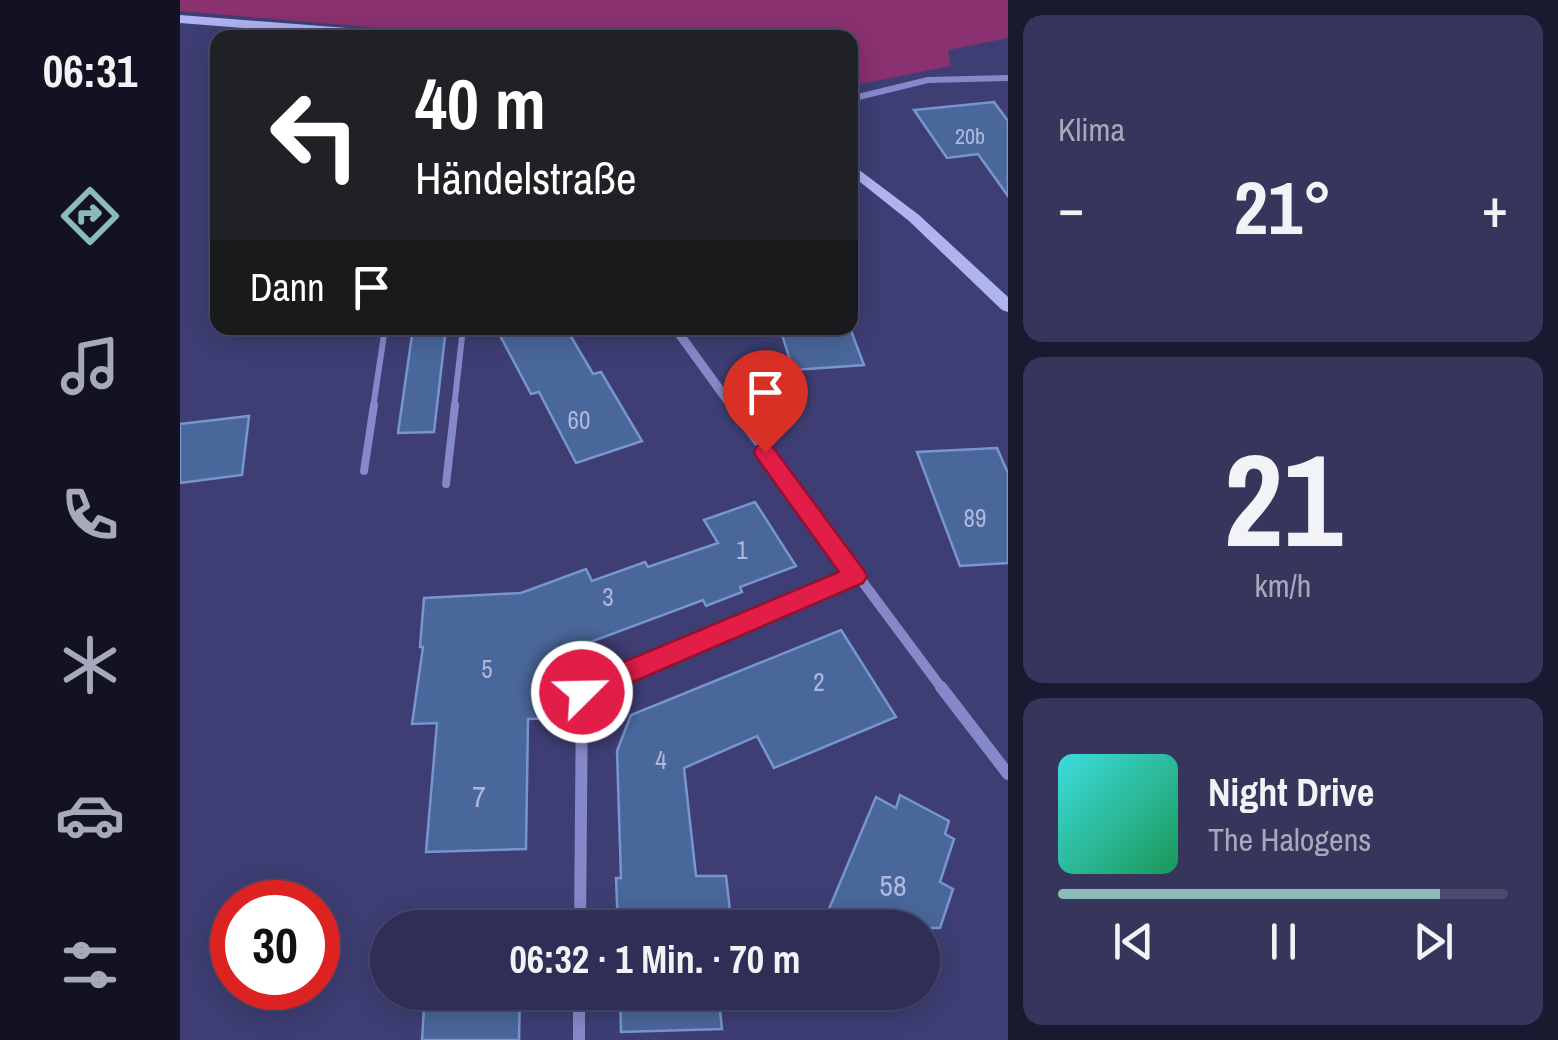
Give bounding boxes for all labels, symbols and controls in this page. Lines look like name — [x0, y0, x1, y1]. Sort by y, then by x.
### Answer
text: 06:31 — [43, 40, 137, 101]
text: 40 m — [415, 57, 546, 151]
icon: left — [250, 70, 380, 200]
text: Klima — [1058, 108, 1125, 151]
house number: 20b — [955, 121, 985, 151]
text: Händelstraße — [415, 147, 637, 208]
text: 21° — [1234, 156, 1332, 257]
text: − — [1058, 170, 1084, 244]
text: + — [1482, 170, 1508, 244]
icon: directions — [55, 181, 125, 251]
icon: arrive — [344, 260, 399, 315]
text: Dann — [250, 262, 324, 313]
icon: music — [55, 331, 125, 401]
pin — [723, 350, 808, 453]
icon: arrive — [738, 365, 793, 420]
house number: 60 — [568, 403, 590, 437]
text: 21 — [1224, 411, 1342, 587]
icon: phone — [55, 480, 125, 550]
house number: 89 — [964, 501, 986, 535]
house number: 1 — [736, 533, 748, 567]
text: km/h — [1255, 564, 1311, 607]
house number: 3 — [602, 580, 614, 614]
icon: climate — [55, 630, 125, 700]
position arrow — [530, 640, 634, 744]
house number: 5 — [481, 652, 493, 686]
house number: 2 — [813, 665, 825, 699]
house number: 4 — [655, 743, 667, 777]
text: Night Drive — [1208, 767, 1374, 818]
house number: 7 — [472, 776, 486, 816]
icon: car — [55, 780, 125, 850]
text: The Halogens — [1208, 818, 1371, 861]
house number: 58 — [879, 865, 907, 905]
speed limit sign: 30 — [210, 880, 340, 1010]
icon: previous — [1106, 914, 1161, 969]
icon: pause — [1256, 914, 1311, 969]
icon: next — [1406, 914, 1461, 969]
icon: filters — [55, 930, 125, 1000]
text: 06:32 · 1 Min. · 70 m — [509, 934, 801, 985]

